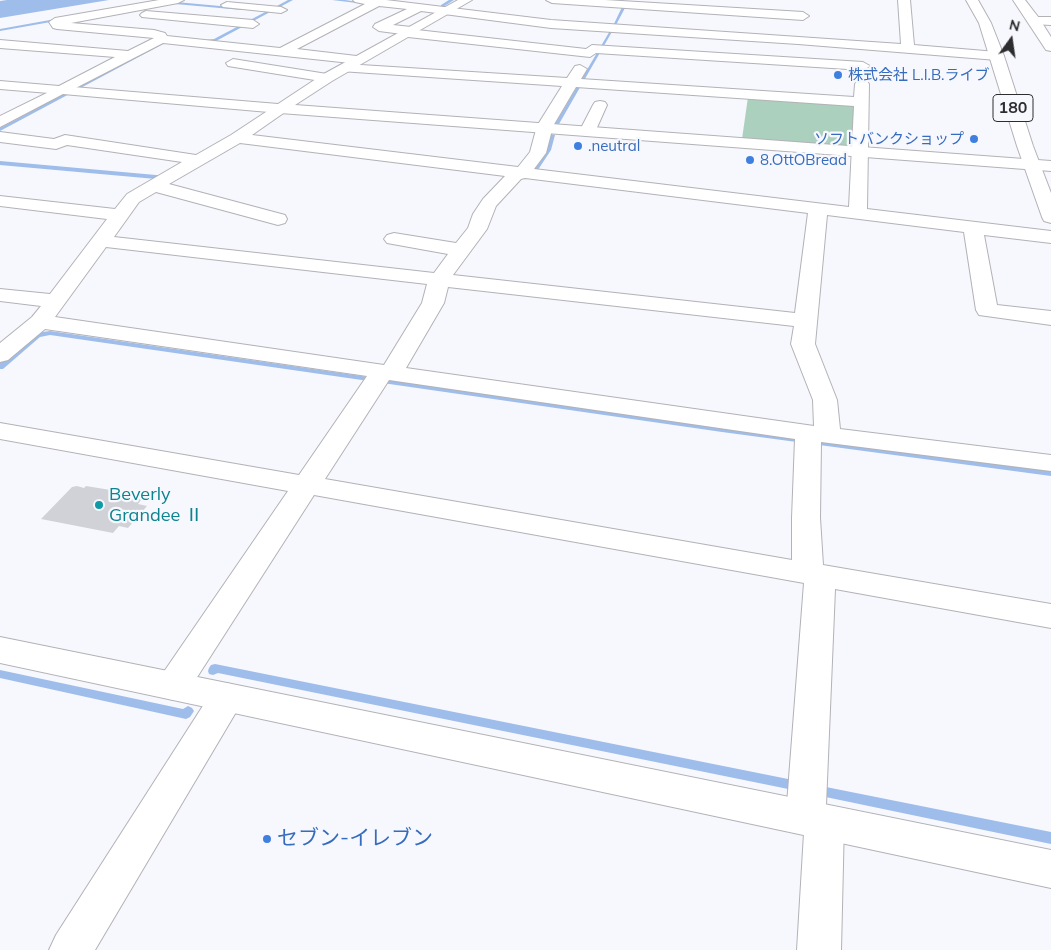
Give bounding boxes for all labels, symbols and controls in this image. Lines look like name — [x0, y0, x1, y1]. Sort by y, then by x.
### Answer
north arrow — [986, 15, 1036, 65]
text: N — [1007, 15, 1022, 35]
place label: 株式会社 L.I.B.ライブ — [848, 66, 989, 84]
marker: 株式会社 L.I.B.ライブ — [832, 69, 844, 81]
road number: 180 — [993, 95, 1033, 122]
place label: ソフトバンクショップ — [814, 130, 964, 148]
marker: ソフトバンクショップ — [968, 133, 980, 145]
place label: .neutral — [588, 137, 640, 155]
marker: .neutral — [572, 140, 584, 152]
place label: 8.OttOBread — [760, 151, 847, 169]
marker: 8.OttOBread — [744, 154, 756, 166]
place label: Beverly Grandee Ⅱ — [109, 484, 203, 526]
marker: Beverly Grandee Ⅱ — [93, 499, 105, 511]
place label: セブン-イレブン — [277, 826, 433, 852]
marker: セブン-イレブン — [261, 833, 273, 845]

